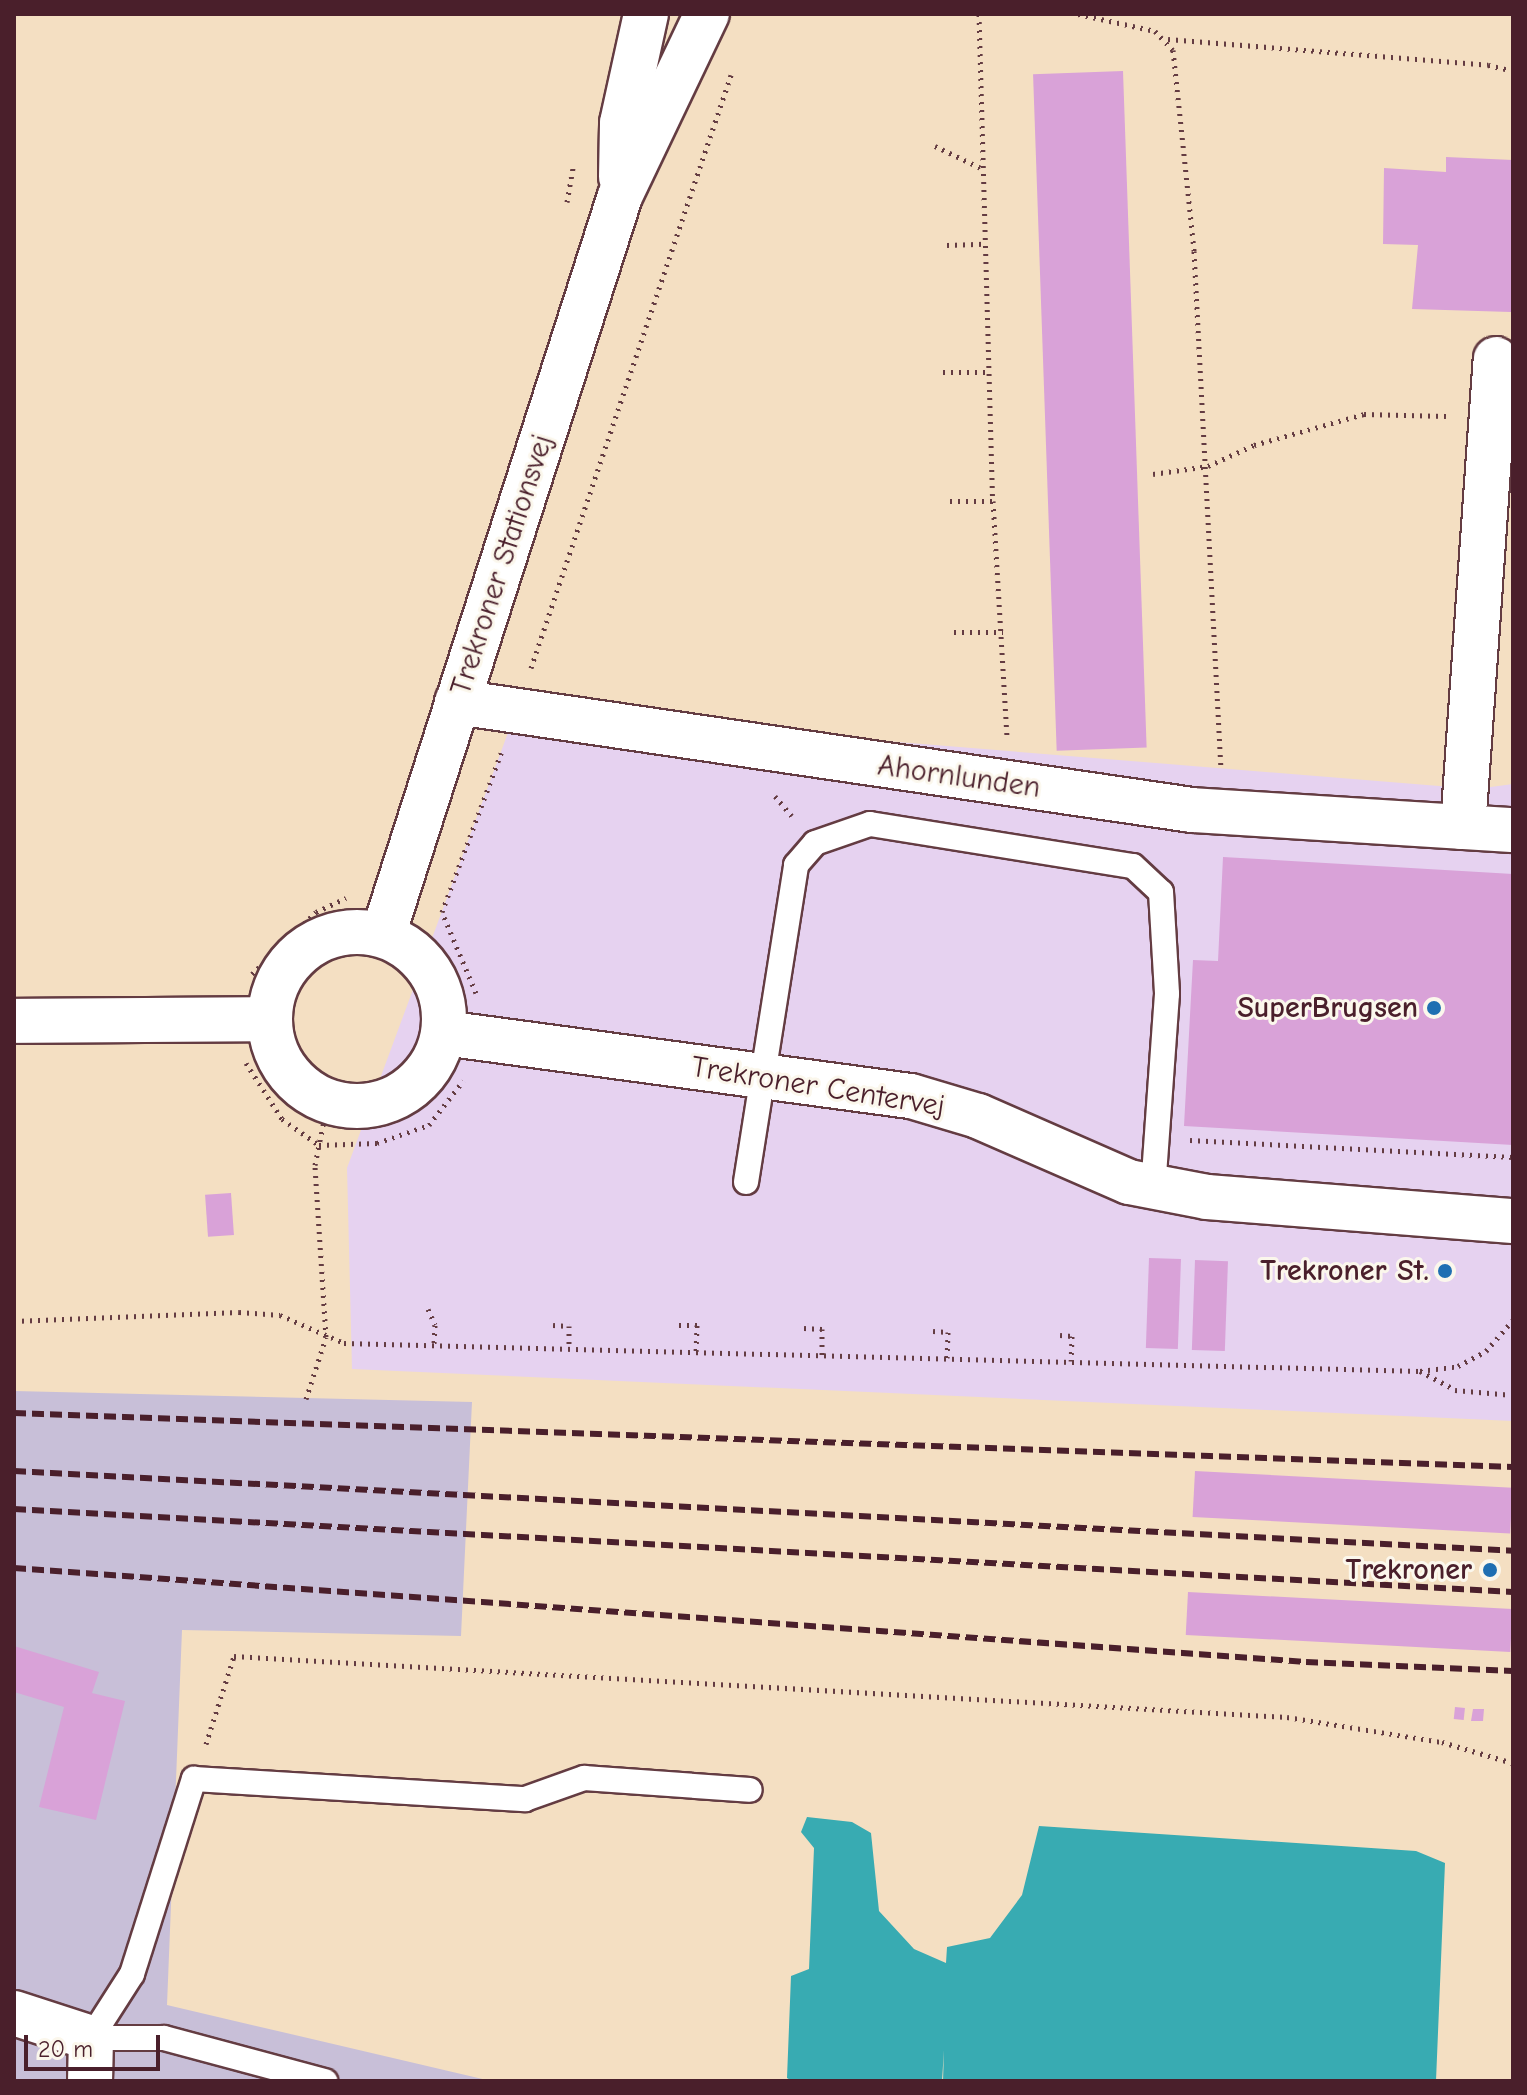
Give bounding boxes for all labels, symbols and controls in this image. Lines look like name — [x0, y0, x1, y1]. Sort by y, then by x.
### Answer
street label: Trekroner Stationsvej — [443, 430, 561, 700]
street label: Ahornlunden — [875, 748, 1043, 806]
place label: SuperBrugsen — [1237, 990, 1418, 1026]
marker: SuperBrugsen — [1425, 999, 1443, 1017]
street label: Trekroner Centervej — [689, 1049, 947, 1125]
place label: Trekroner St. — [1260, 1253, 1429, 1289]
marker: Trekroner St. — [1436, 1262, 1454, 1280]
place label: Trekroner — [1345, 1552, 1472, 1588]
marker: Trekroner — [1479, 1559, 1501, 1581]
scale bar — [28, 2019, 164, 2069]
text: 20 m — [38, 2035, 93, 2063]

